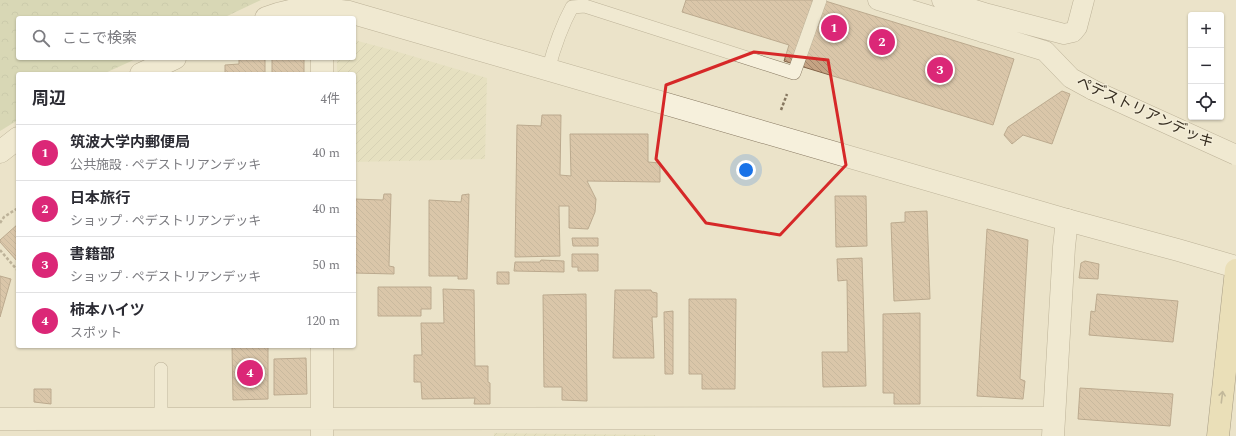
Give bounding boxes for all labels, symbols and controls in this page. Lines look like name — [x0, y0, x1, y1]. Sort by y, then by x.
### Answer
map controls — [1188, 12, 1224, 120]
button: + — [1188, 12, 1224, 48]
pin: 1 — [821, 13, 847, 43]
search box — [16, 16, 356, 60]
icon: search — [30, 27, 52, 49]
text: ここで検索 — [62, 27, 137, 50]
pin: 2 — [869, 27, 895, 57]
button: − — [1188, 48, 1224, 84]
pin: 3 — [927, 55, 953, 85]
street label: ペデストリアンデッキ — [1072, 70, 1217, 154]
button: locate — [1188, 84, 1224, 120]
text: 周辺 — [32, 86, 66, 112]
text: 4件 — [320, 89, 340, 109]
text: 筑波大学内郵便局 — [70, 131, 190, 154]
text: 1 — [41, 143, 49, 163]
text: 40 m — [313, 143, 340, 163]
text: 公共施設 · ペデストリアンデッキ — [70, 155, 261, 175]
your location — [736, 160, 756, 180]
text: 日本旅行 — [70, 187, 130, 210]
text: 2 — [41, 199, 49, 219]
text: 40 m — [313, 199, 340, 219]
text: ショップ · ペデストリアンデッキ — [70, 211, 261, 231]
text: 書籍部 — [70, 243, 115, 266]
text: 3 — [41, 255, 49, 275]
text: 50 m — [313, 255, 340, 275]
text: ショップ · ペデストリアンデッキ — [70, 267, 261, 287]
text: 柿本ハイツ — [70, 299, 145, 322]
text: 4 — [41, 311, 49, 331]
text: 120 m — [306, 311, 340, 331]
text: スポット — [70, 323, 122, 343]
pin: 4 — [237, 358, 263, 388]
one-way arrow — [1218, 391, 1226, 404]

